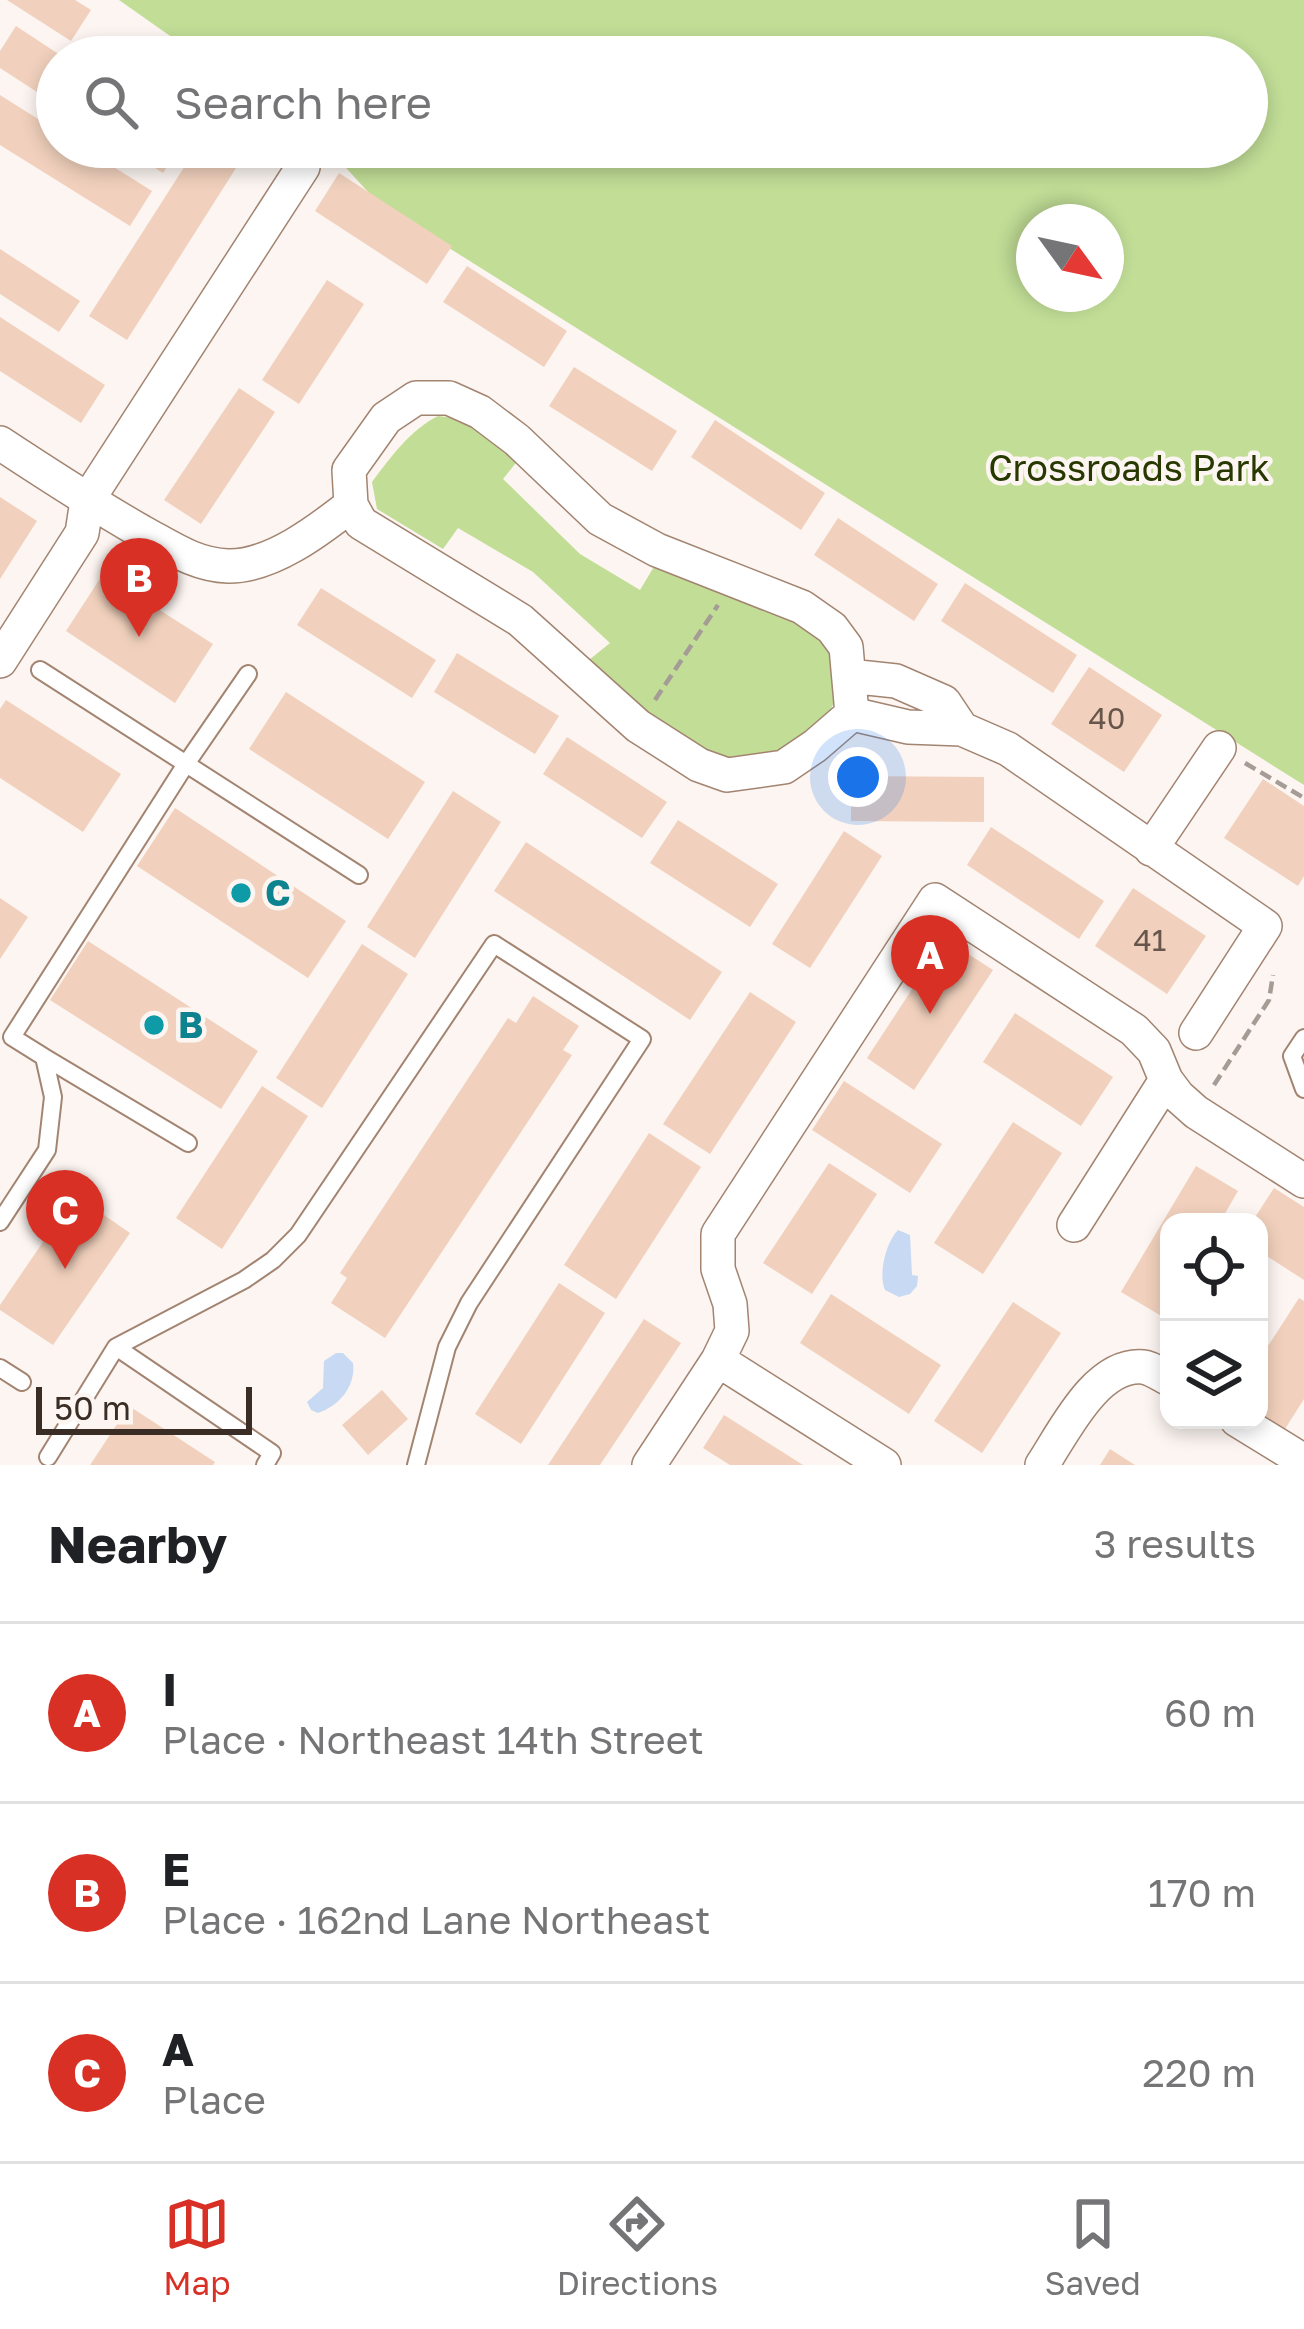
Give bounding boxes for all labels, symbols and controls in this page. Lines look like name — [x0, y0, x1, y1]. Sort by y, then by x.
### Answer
search box — [36, 36, 1268, 168]
icon: search — [78, 69, 144, 135]
text: Search here — [174, 75, 432, 129]
north arrow — [1016, 204, 1124, 312]
park label: Crossroads Park — [988, 446, 1270, 489]
pin: B — [100, 538, 178, 637]
house number: 40 — [1089, 700, 1125, 736]
your location — [828, 747, 888, 807]
place label: C — [265, 871, 291, 914]
marker: C — [228, 880, 254, 906]
pin: A — [891, 915, 969, 1014]
house number: 41 — [1134, 922, 1166, 958]
place label: B — [178, 1003, 203, 1046]
marker: B — [141, 1012, 167, 1038]
pin: C — [26, 1170, 104, 1269]
map controls — [1160, 1213, 1268, 1429]
button: locate — [1160, 1213, 1268, 1321]
button: layers — [1160, 1321, 1268, 1429]
scale bar — [36, 1381, 252, 1434]
text: 50 m — [54, 1388, 131, 1427]
text: Nearby — [48, 1513, 227, 1574]
text: 3 results — [1094, 1520, 1256, 1567]
text: I — [162, 1662, 177, 1716]
text: A — [73, 1689, 101, 1736]
text: 60 m — [1164, 1689, 1256, 1736]
text: Place · Northeast 14th Street — [162, 1716, 704, 1763]
text: E — [162, 1842, 190, 1896]
text: B — [73, 1869, 101, 1916]
text: 170 m — [1148, 1869, 1256, 1916]
text: Place · 162nd Lane Northeast — [162, 1896, 711, 1943]
text: A — [162, 2022, 194, 2076]
text: C — [73, 2049, 101, 2096]
text: 220 m — [1142, 2049, 1256, 2096]
text: Place — [162, 2076, 266, 2123]
tab: Map — [163, 2191, 231, 2302]
tab: Directions — [557, 2191, 718, 2302]
tab: Saved — [1044, 2191, 1141, 2302]

